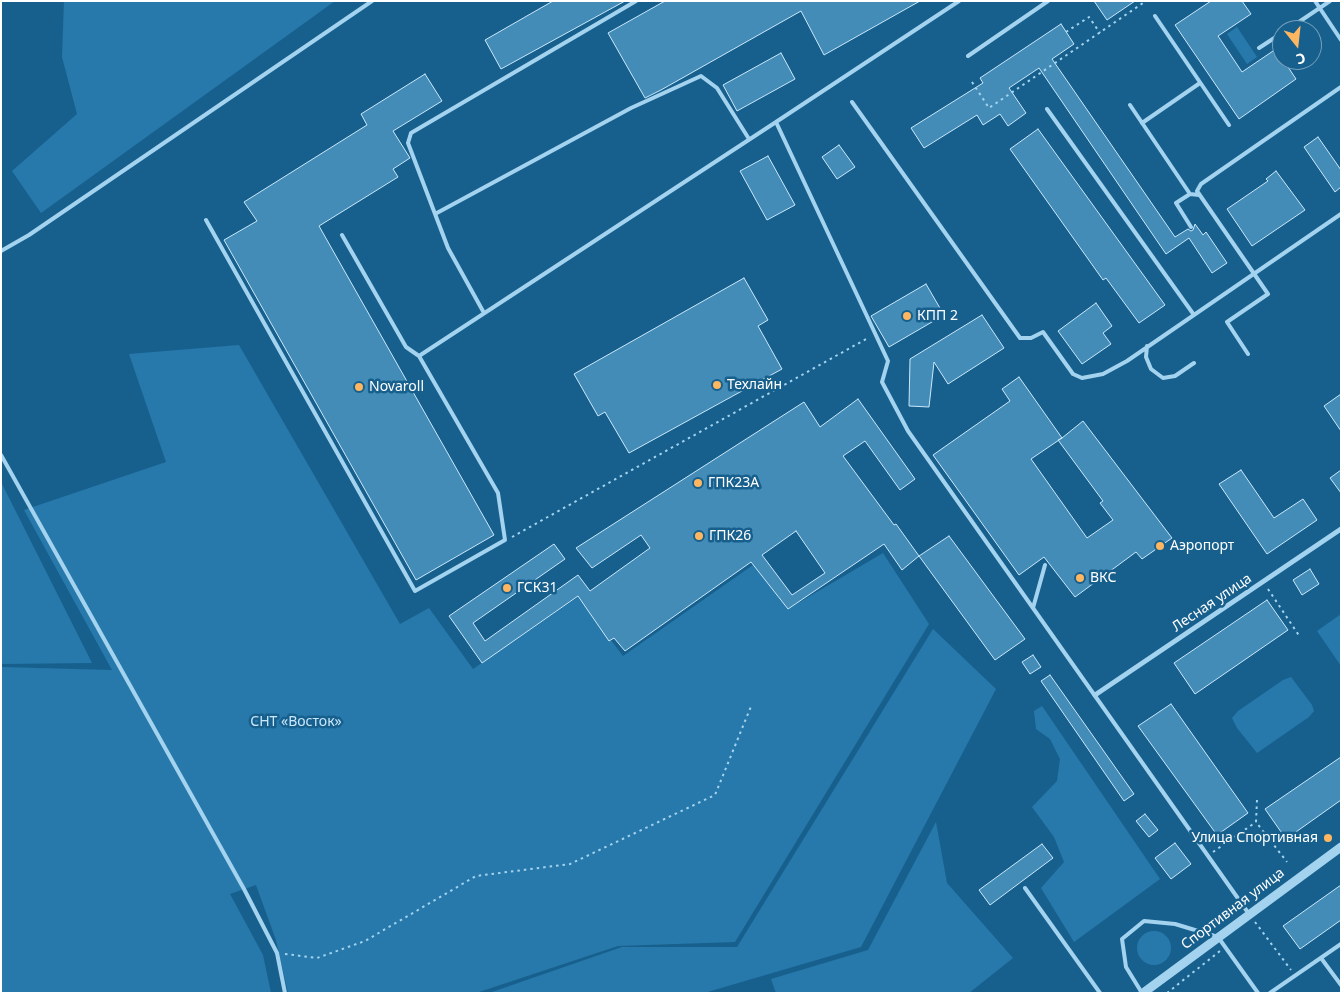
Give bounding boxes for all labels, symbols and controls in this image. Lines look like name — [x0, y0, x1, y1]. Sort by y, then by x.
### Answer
north arrow — [1272, 20, 1322, 70]
text: С — [1294, 49, 1308, 69]
place label: КПП 2 — [917, 308, 958, 324]
marker: КПП 2 — [901, 310, 913, 322]
place label: Техлайн — [727, 377, 782, 393]
place label: Novaroll — [369, 379, 424, 395]
marker: Техлайн — [711, 379, 723, 391]
marker: Novaroll — [353, 381, 365, 393]
place label: ГПК23А — [708, 475, 759, 491]
marker: ГПК23А — [692, 477, 704, 489]
place label: ГПК26 — [709, 528, 751, 544]
marker: ГПК26 — [693, 530, 705, 542]
place label: Аэропорт — [1170, 538, 1234, 554]
marker: Аэропорт — [1154, 540, 1166, 552]
place label: ВКС — [1090, 570, 1117, 586]
street label: Лесная улица — [1169, 570, 1255, 636]
marker: ВКС — [1074, 572, 1086, 584]
place label: ГСК31 — [517, 580, 558, 596]
marker: ГСК31 — [501, 582, 513, 594]
park label: СНТ «Восток» — [250, 714, 342, 730]
place label: Улица Спортивная — [1191, 830, 1318, 846]
marker: Улица Спортивная — [1322, 832, 1334, 844]
street label: Спортивная улица — [1178, 865, 1288, 953]

